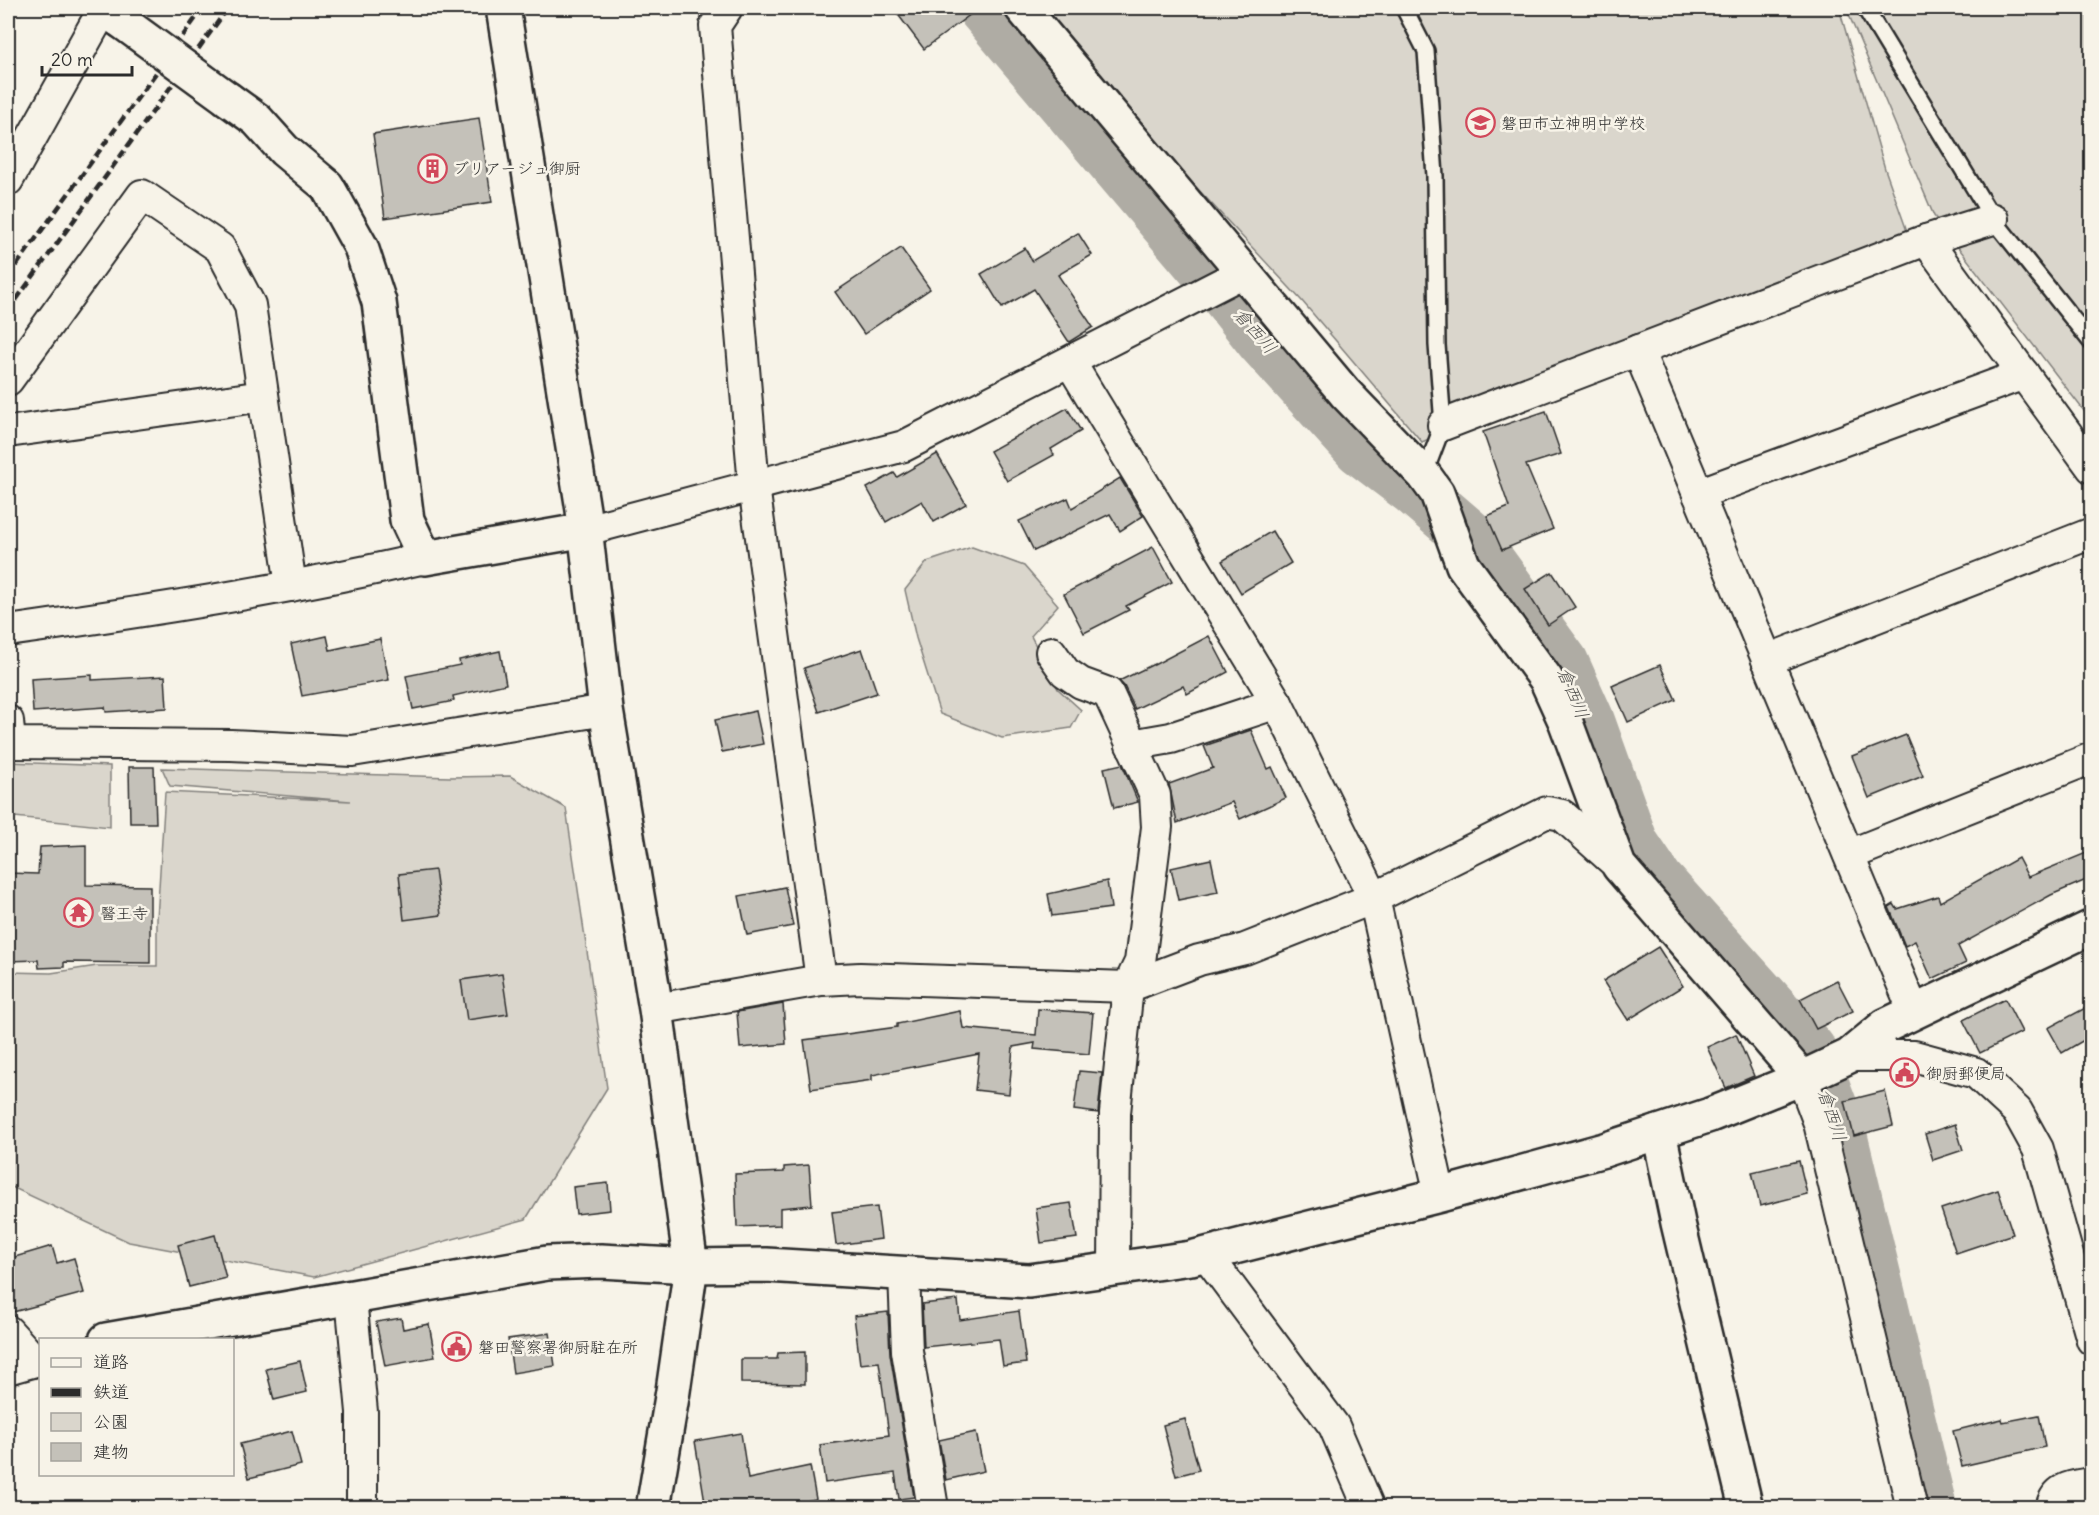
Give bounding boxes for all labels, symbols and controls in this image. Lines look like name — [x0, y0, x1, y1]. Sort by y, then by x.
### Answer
scale bar — [42, 39, 132, 77]
text: 20 m — [51, 48, 93, 71]
school or university icon: 磐田市立神明中学校 — [1464, 107, 1496, 139]
place label: 磐田市立神明中学校 — [1501, 113, 1645, 133]
building icon: ブリアージュ御厨 — [416, 152, 448, 184]
place label: ブリアージュ御厨 — [453, 158, 581, 178]
water label: 倉西川 — [1229, 303, 1282, 359]
water label: 倉西川 — [1553, 663, 1594, 722]
temple icon: 醫王寺 — [63, 897, 95, 929]
place label: 醫王寺 — [100, 903, 148, 923]
public building icon: 御厨郵便局 — [1889, 1057, 1921, 1089]
place label: 御厨郵便局 — [1926, 1063, 2006, 1083]
water label: 倉西川 — [1813, 1086, 1852, 1144]
public building icon: 磐田警察署御厨駐在所 — [441, 1331, 473, 1363]
place label: 磐田警察署御厨駐在所 — [478, 1337, 638, 1357]
legend — [39, 1338, 234, 1476]
text: 道路 — [93, 1350, 129, 1373]
text: 鉄道 — [93, 1380, 129, 1403]
text: 公園 — [93, 1410, 129, 1433]
text: 建物 — [93, 1440, 129, 1463]

